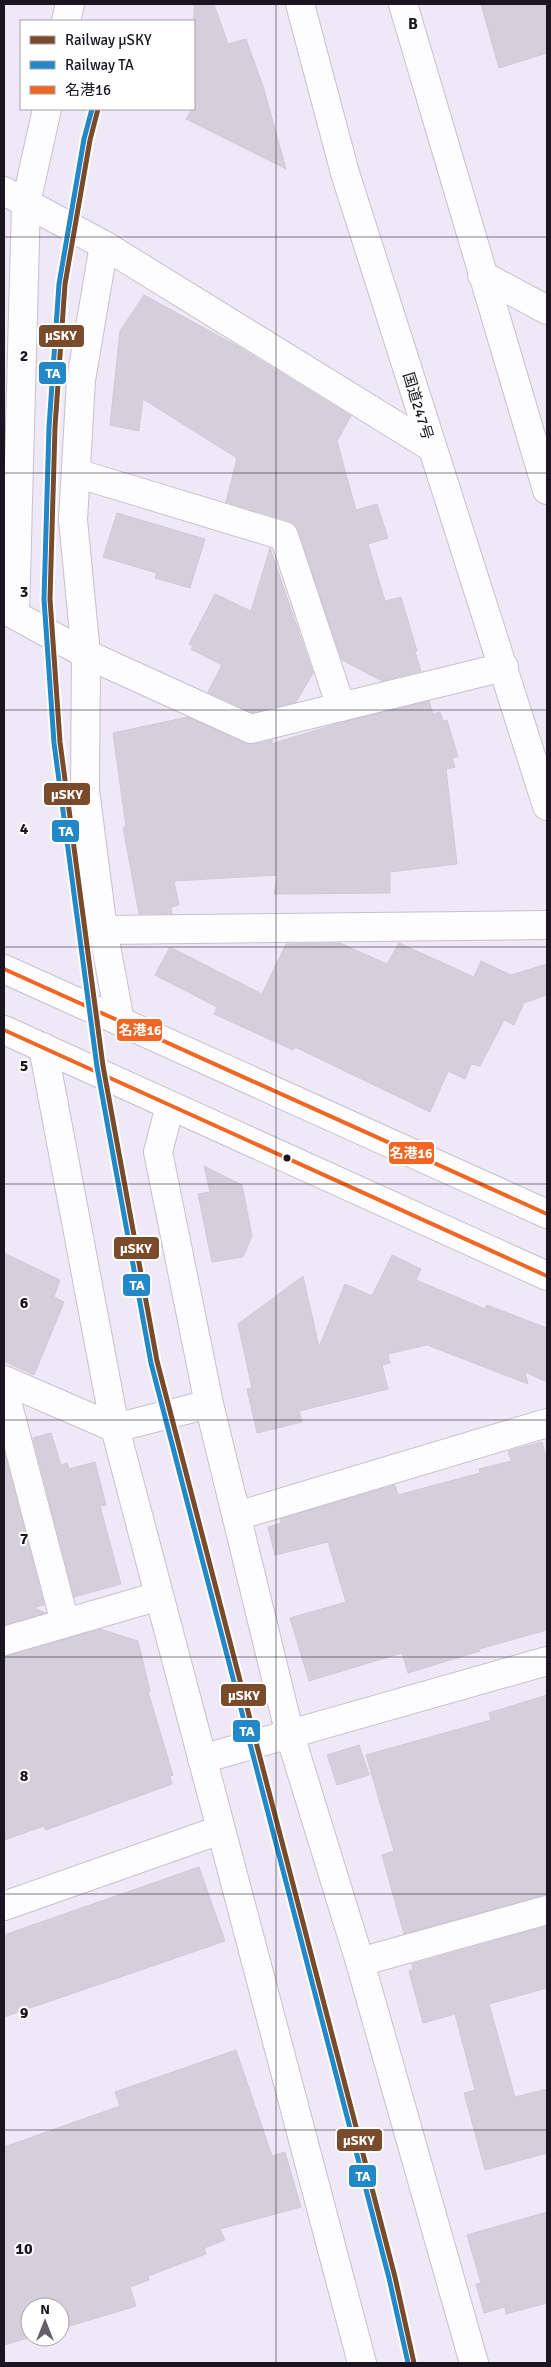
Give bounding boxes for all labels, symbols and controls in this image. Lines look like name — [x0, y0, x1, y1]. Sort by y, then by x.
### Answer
text: B — [408, 14, 418, 34]
legend — [20, 20, 195, 110]
text: Railway μSKY — [65, 31, 152, 49]
text: Railway TA — [65, 56, 134, 74]
text: 名港16 — [65, 81, 111, 99]
line badge: μSKY — [38, 324, 85, 348]
text: μSKY — [45, 327, 77, 344]
text: 2 — [20, 346, 28, 366]
line badge: TA — [38, 361, 67, 385]
text: TA — [45, 365, 61, 382]
street label: 国道247号 — [399, 370, 437, 442]
text: 3 — [20, 582, 28, 602]
line badge: μSKY — [43, 782, 91, 806]
text: μSKY — [51, 786, 83, 803]
text: 4 — [20, 819, 29, 839]
line badge: TA — [51, 819, 80, 843]
text: TA — [58, 823, 74, 840]
line badge: 名港16 — [116, 1018, 163, 1042]
text: 名港16 — [118, 1022, 162, 1039]
text: 5 — [20, 1056, 28, 1076]
line badge: 名港16 — [388, 1141, 435, 1165]
text: 名港16 — [389, 1145, 433, 1162]
unlabelled marker — [282, 1153, 292, 1163]
line badge: μSKY — [113, 1236, 160, 1260]
text: μSKY — [120, 1240, 152, 1257]
line badge: TA — [122, 1273, 151, 1297]
text: TA — [129, 1277, 145, 1294]
text: 6 — [20, 1293, 29, 1313]
text: 7 — [20, 1529, 29, 1549]
line badge: μSKY — [220, 1683, 267, 1707]
text: μSKY — [228, 1687, 260, 1704]
line badge: TA — [232, 1719, 261, 1743]
text: TA — [239, 1723, 255, 1740]
text: 8 — [20, 1766, 29, 1786]
text: 9 — [20, 2003, 29, 2023]
line badge: μSKY — [336, 2128, 383, 2152]
text: μSKY — [343, 2132, 375, 2149]
line badge: TA — [348, 2164, 377, 2188]
text: TA — [355, 2168, 371, 2185]
text: 10 — [15, 2239, 33, 2259]
north arrow — [20, 2297, 70, 2347]
text: N — [40, 2301, 50, 2318]

